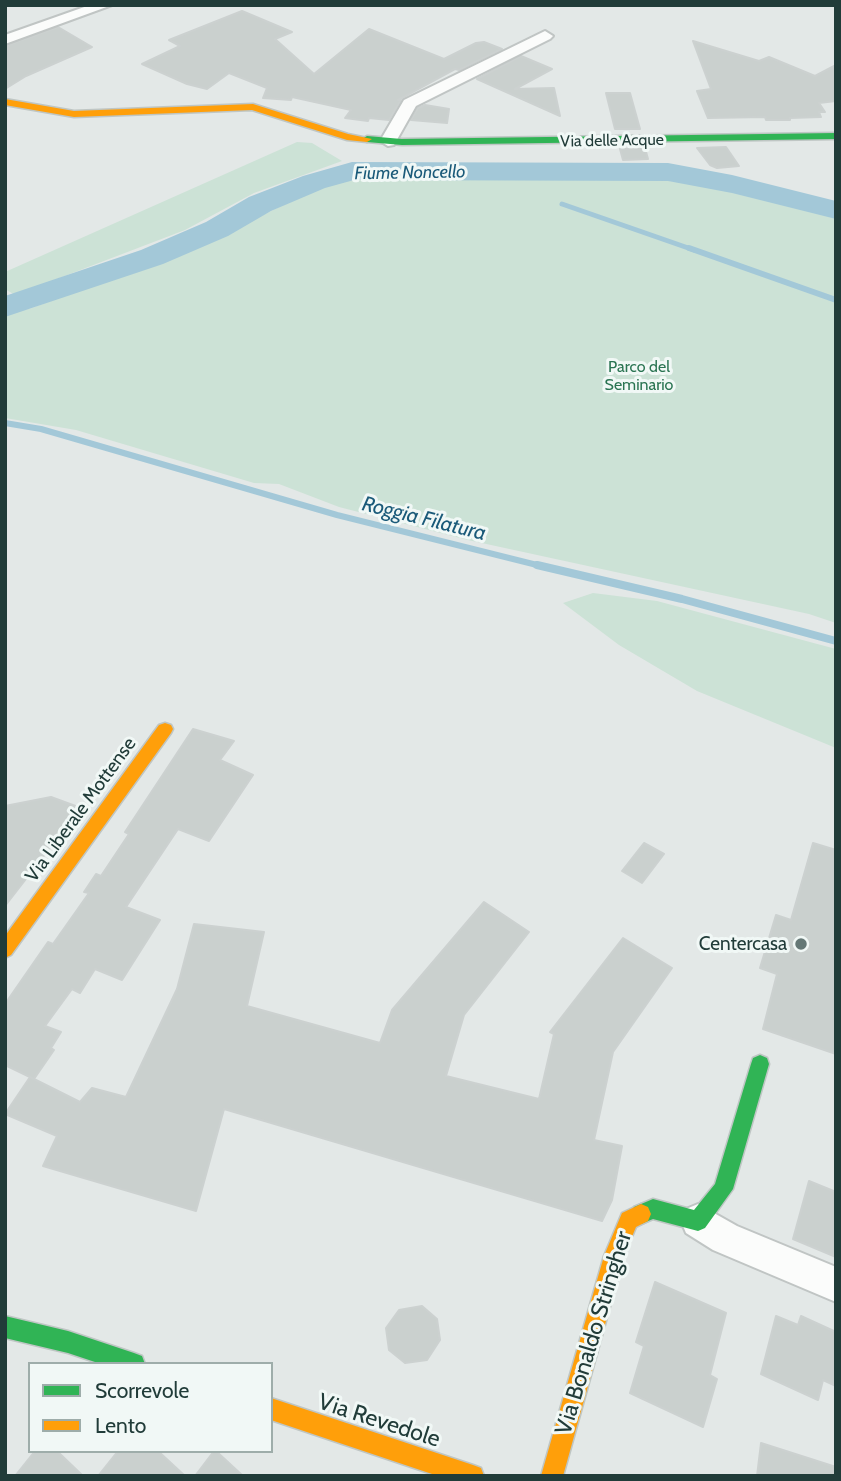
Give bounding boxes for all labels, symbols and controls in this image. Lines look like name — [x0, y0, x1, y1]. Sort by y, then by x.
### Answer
street label: Via delle Acque — [560, 130, 664, 152]
water label: Fiume Noncello — [354, 161, 466, 185]
park label: Parco del Seminario — [605, 357, 673, 395]
water label: Roggia Filatura — [359, 491, 489, 547]
street label: Via Liberale Mottense — [21, 733, 141, 887]
place label: Centercasa — [699, 933, 787, 955]
marker: Centercasa — [793, 936, 809, 952]
street label: Via Bonaldo Stringher — [550, 1228, 638, 1438]
legend — [28, 1362, 273, 1453]
text: Scorrevole — [95, 1378, 189, 1403]
street label: Via Revedole — [315, 1388, 443, 1454]
text: Lento — [95, 1413, 146, 1438]

